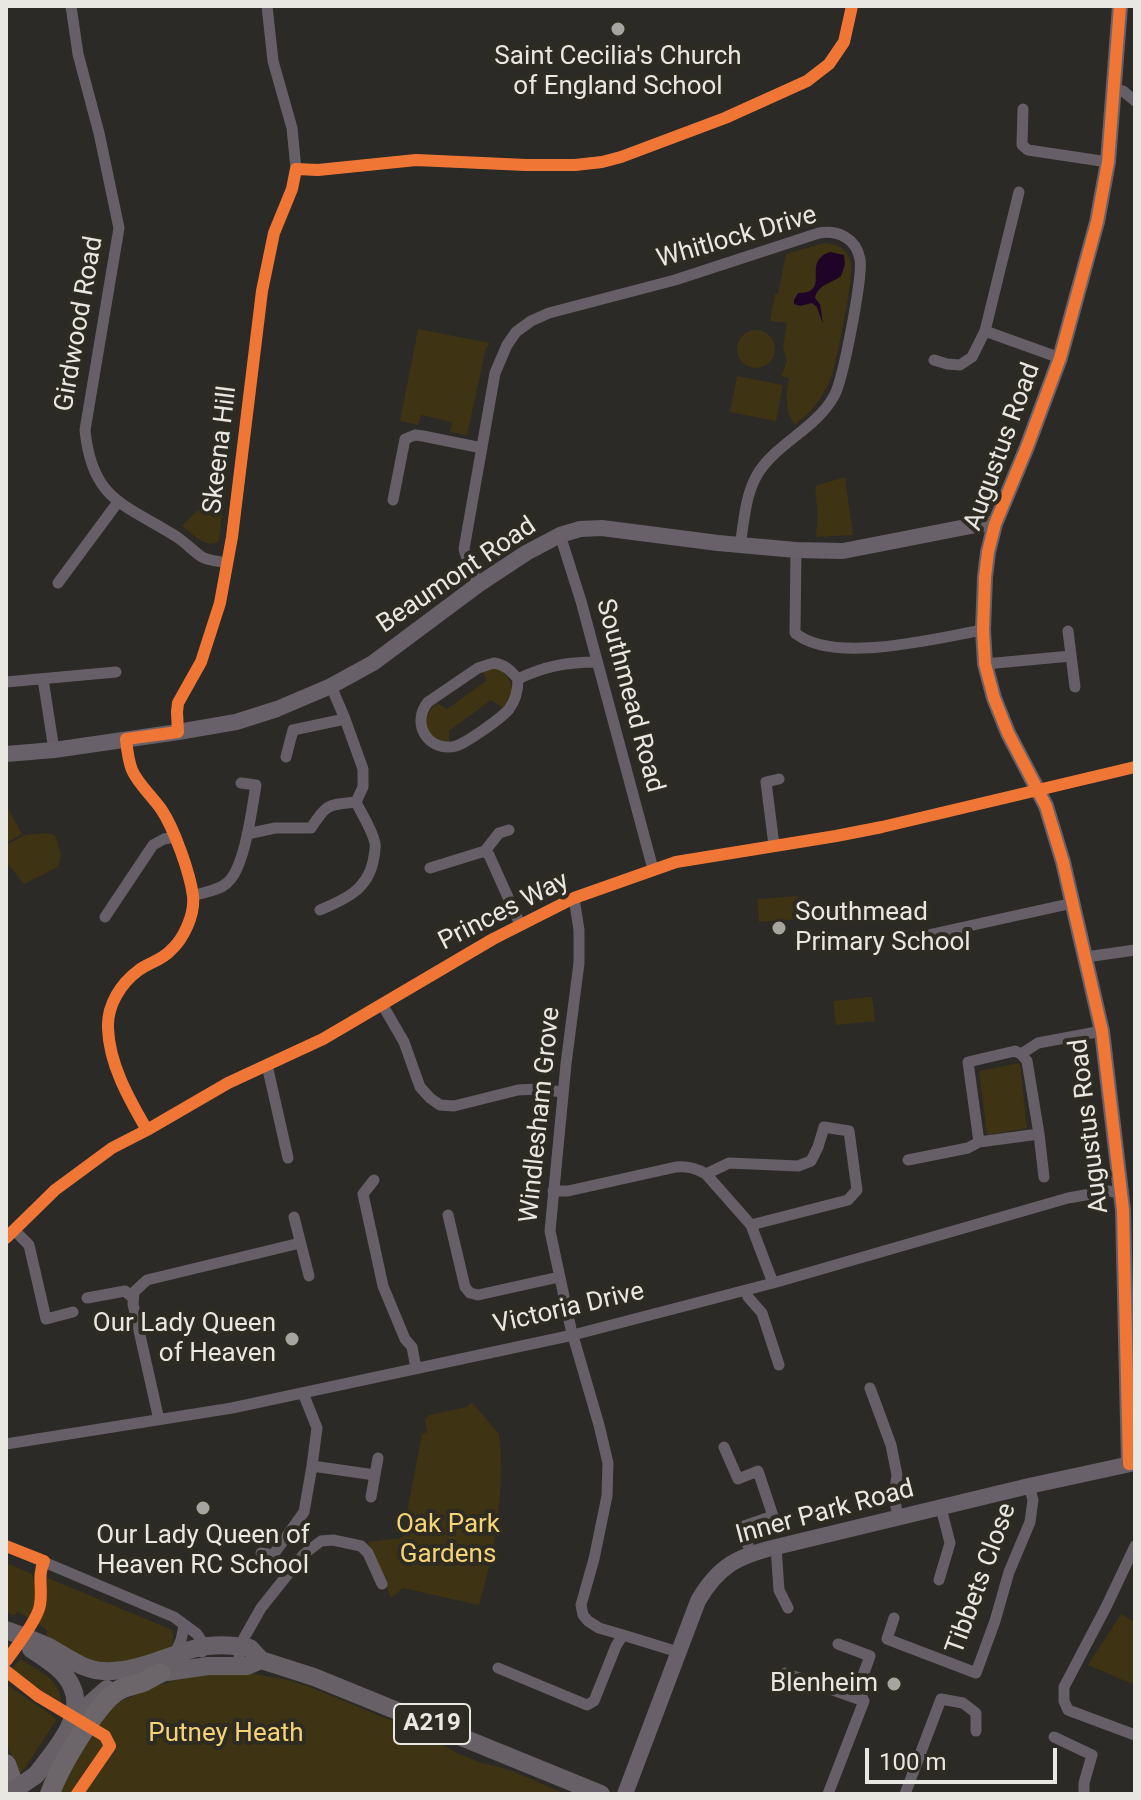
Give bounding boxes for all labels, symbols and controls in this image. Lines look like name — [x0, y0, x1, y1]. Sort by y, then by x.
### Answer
marker: Saint Cecilia's Church of England School — [609, 20, 627, 38]
place label: Saint Cecilia's Church of England School — [494, 41, 742, 102]
street label: Whitlock Drive — [653, 200, 821, 276]
street label: Girdwood Road — [49, 234, 111, 414]
street label: Augustus Road — [958, 359, 1048, 535]
street label: Skeena Hill — [198, 384, 244, 516]
street label: Beaumont Road — [372, 511, 542, 641]
street label: Southmead Road — [588, 596, 670, 796]
street label: Princes Way — [434, 866, 574, 958]
place label: Southmead Primary School — [795, 897, 971, 958]
marker: Southmead Primary School — [770, 919, 788, 937]
street label: Windlesham Grove — [514, 1006, 568, 1224]
street label: Augustus Road — [1064, 1037, 1116, 1215]
street label: Victoria Drive — [491, 1277, 647, 1341]
place label: Our Lady Queen of Heaven — [93, 1308, 276, 1370]
marker: Our Lady Queen of Heaven — [283, 1330, 301, 1348]
street label: Inner Park Road — [732, 1474, 918, 1552]
marker: Our Lady Queen of Heaven RC School — [194, 1499, 212, 1517]
street label: Tibbets Close — [940, 1499, 1024, 1659]
park label: Oak Park Gardens — [396, 1509, 500, 1570]
place label: Our Lady Queen of Heaven RC School — [96, 1520, 310, 1582]
place label: Blenheim — [770, 1668, 878, 1700]
marker: Blenheim — [885, 1675, 903, 1693]
road number: A219 — [394, 1704, 470, 1744]
park label: Putney Heath — [148, 1718, 304, 1750]
scale bar — [869, 1732, 1061, 1782]
text: 100 m — [879, 1748, 946, 1776]

